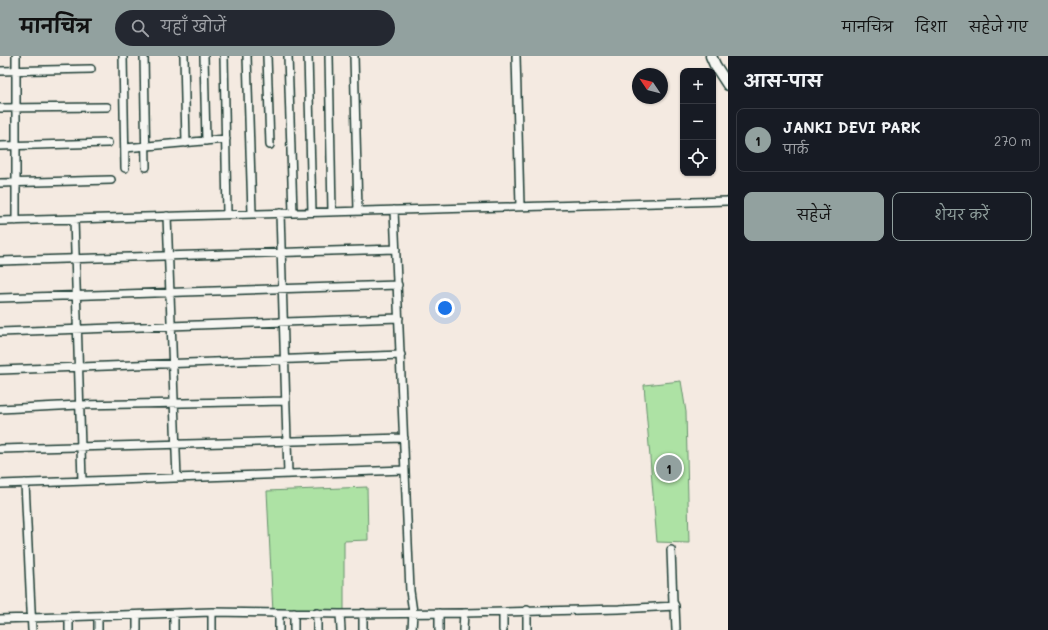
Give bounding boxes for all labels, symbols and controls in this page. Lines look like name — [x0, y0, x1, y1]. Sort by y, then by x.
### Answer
search box — [115, 10, 395, 46]
text: मानचित्र — [20, 13, 91, 38]
text: यहाँ खोजें — [161, 16, 226, 36]
icon: search — [129, 17, 151, 39]
text: मानचित्र — [842, 17, 893, 36]
text: दिशा — [915, 17, 947, 36]
text: सहेजे गए — [969, 17, 1028, 36]
north arrow — [632, 68, 668, 104]
map controls — [680, 68, 716, 176]
button: + — [680, 68, 716, 104]
text: आस-पास — [744, 69, 822, 91]
button: − — [680, 104, 716, 140]
text: JANKI DEVI PARK — [783, 117, 921, 137]
text: 1 — [755, 132, 761, 149]
text: 270 m — [994, 132, 1031, 149]
button: locate — [680, 140, 716, 176]
text: पार्क — [783, 140, 809, 157]
button: सहेजें — [744, 192, 884, 241]
button: शेयर करें — [892, 192, 1032, 241]
your location — [435, 298, 455, 318]
pin: 1 — [656, 453, 682, 483]

